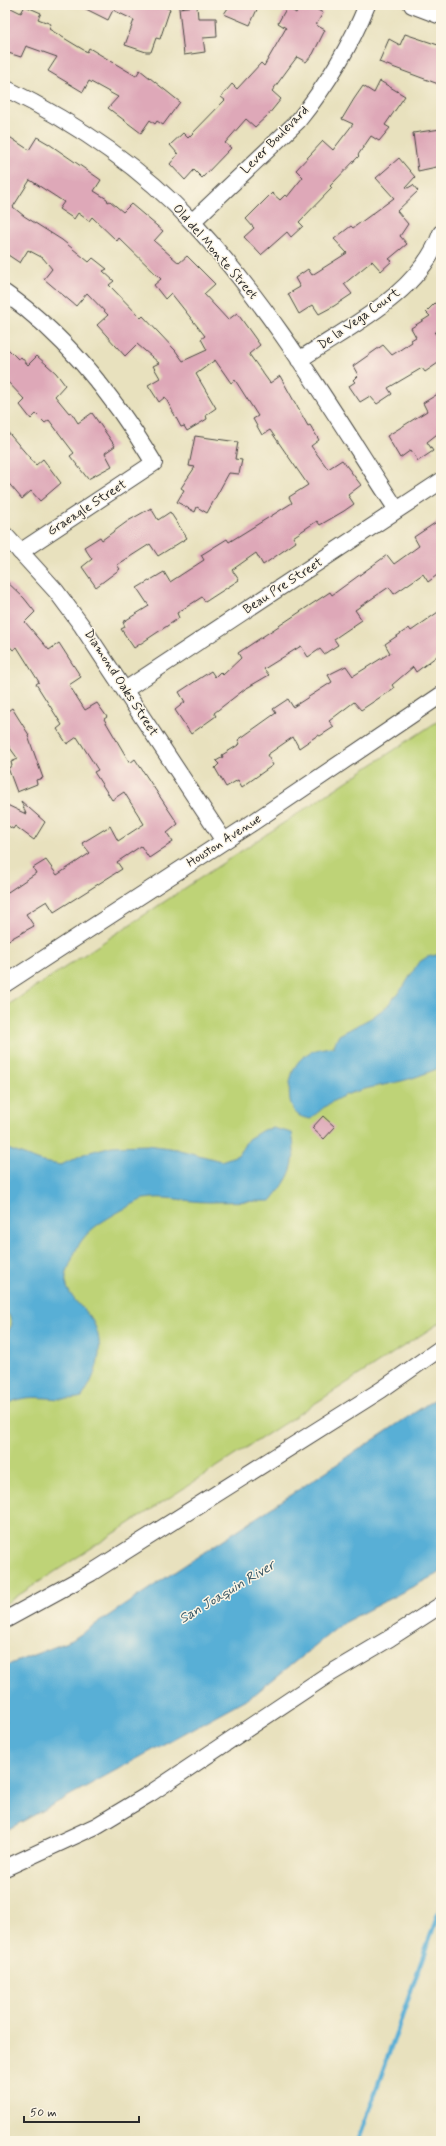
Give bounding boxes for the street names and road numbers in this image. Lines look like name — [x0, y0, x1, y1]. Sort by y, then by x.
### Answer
street label: Lever Boulevard — [237, 102, 313, 178]
street label: Old del Monte Street — [169, 201, 261, 303]
street label: De la Vega Court — [315, 284, 404, 354]
street label: Graeagle Street — [44, 476, 130, 540]
street label: Beau Pre Street — [240, 554, 326, 618]
street label: Diamond Oaks Street — [80, 626, 162, 740]
street label: Houston Avenue — [183, 810, 265, 871]

